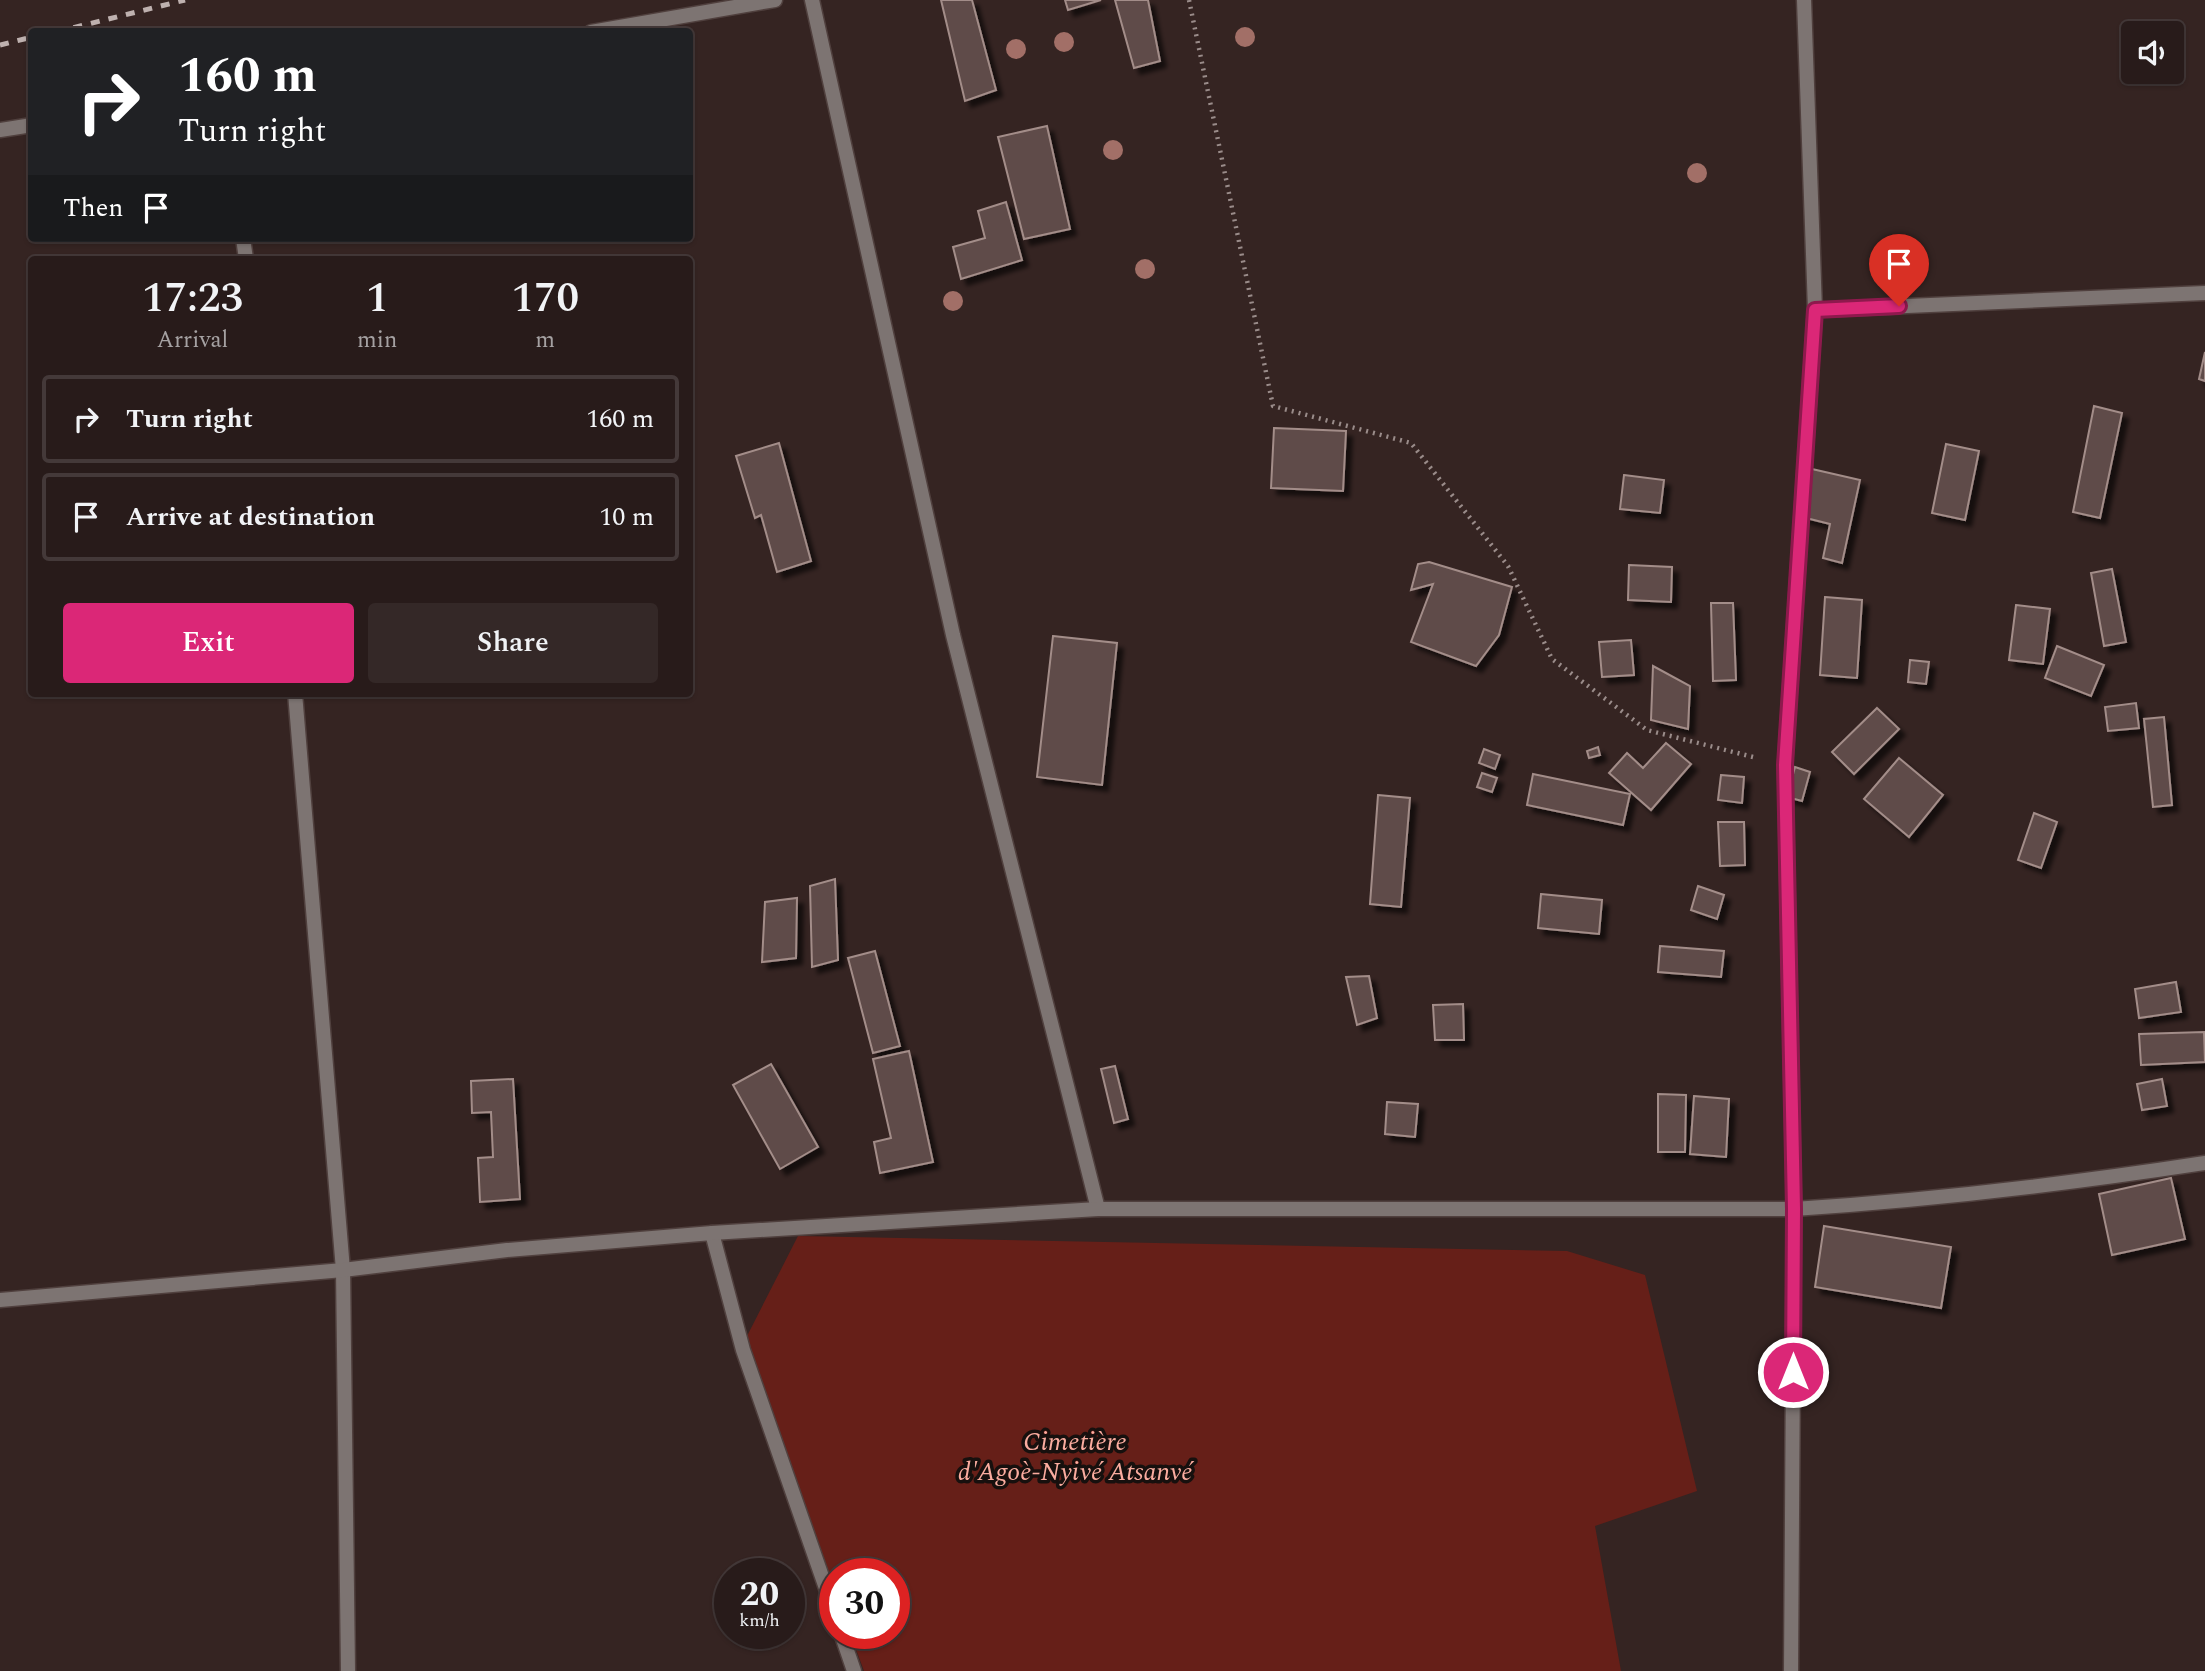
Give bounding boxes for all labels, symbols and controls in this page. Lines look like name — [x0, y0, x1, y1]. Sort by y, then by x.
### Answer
map controls — [2121, 21, 2184, 84]
button: sound — [2121, 21, 2184, 84]
text: 160 m — [178, 39, 317, 114]
icon: right — [63, 56, 154, 147]
text: Turn right — [178, 107, 326, 156]
text: Then — [63, 188, 123, 228]
icon: arrive — [137, 189, 175, 227]
pin — [1869, 234, 1929, 306]
icon: arrive — [1880, 245, 1918, 283]
text: 17:23 — [142, 267, 243, 330]
text: 1 — [366, 267, 388, 330]
text: 170 — [511, 267, 579, 330]
text: Arrival — [157, 323, 228, 358]
text: min — [357, 323, 397, 358]
text: m — [535, 323, 555, 358]
text: Turn right — [126, 399, 253, 439]
text: 160 m — [586, 399, 654, 439]
icon: right — [67, 400, 105, 438]
text: Arrive at destination — [126, 497, 375, 537]
text: 10 m — [599, 497, 654, 537]
icon: arrive — [67, 498, 105, 536]
button: Exit — [63, 603, 354, 683]
button: Share — [368, 603, 658, 683]
position arrow — [1756, 1335, 1830, 1409]
park label: Cimetière d'Agoè-Nyivé Atsanvé — [958, 1422, 1195, 1492]
speed limit sign: 30 — [819, 1558, 910, 1649]
text: 20 — [740, 1568, 779, 1621]
text: km/h — [739, 1607, 780, 1634]

